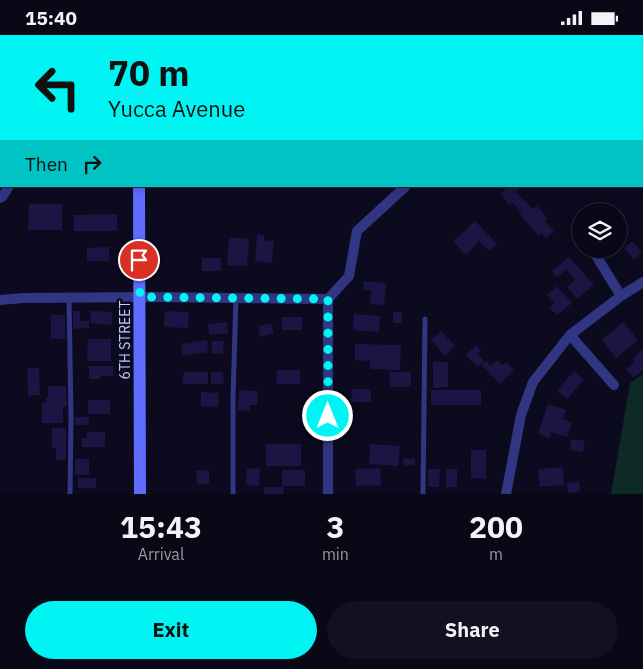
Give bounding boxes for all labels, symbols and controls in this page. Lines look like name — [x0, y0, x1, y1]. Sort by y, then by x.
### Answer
text: 15:40 — [25, 6, 77, 30]
text: 70 m — [108, 50, 190, 96]
icon: left — [25, 55, 90, 120]
text: Yucca Avenue — [108, 94, 245, 123]
icon: right — [78, 150, 106, 178]
text: Then — [25, 152, 68, 176]
map controls — [572, 203, 627, 258]
button: layers — [572, 203, 627, 258]
pin — [118, 239, 160, 281]
icon: arrive — [125, 246, 153, 274]
street label: 6TH STREET — [116, 301, 134, 379]
position arrow — [301, 389, 353, 441]
text: 15:43 — [120, 507, 202, 546]
text: 3 — [326, 507, 344, 546]
text: 200 — [469, 507, 523, 546]
text: Arrival — [138, 544, 184, 564]
text: min — [322, 544, 349, 564]
text: m — [489, 544, 503, 564]
button: Exit — [25, 601, 317, 659]
button: Share — [327, 601, 618, 659]

